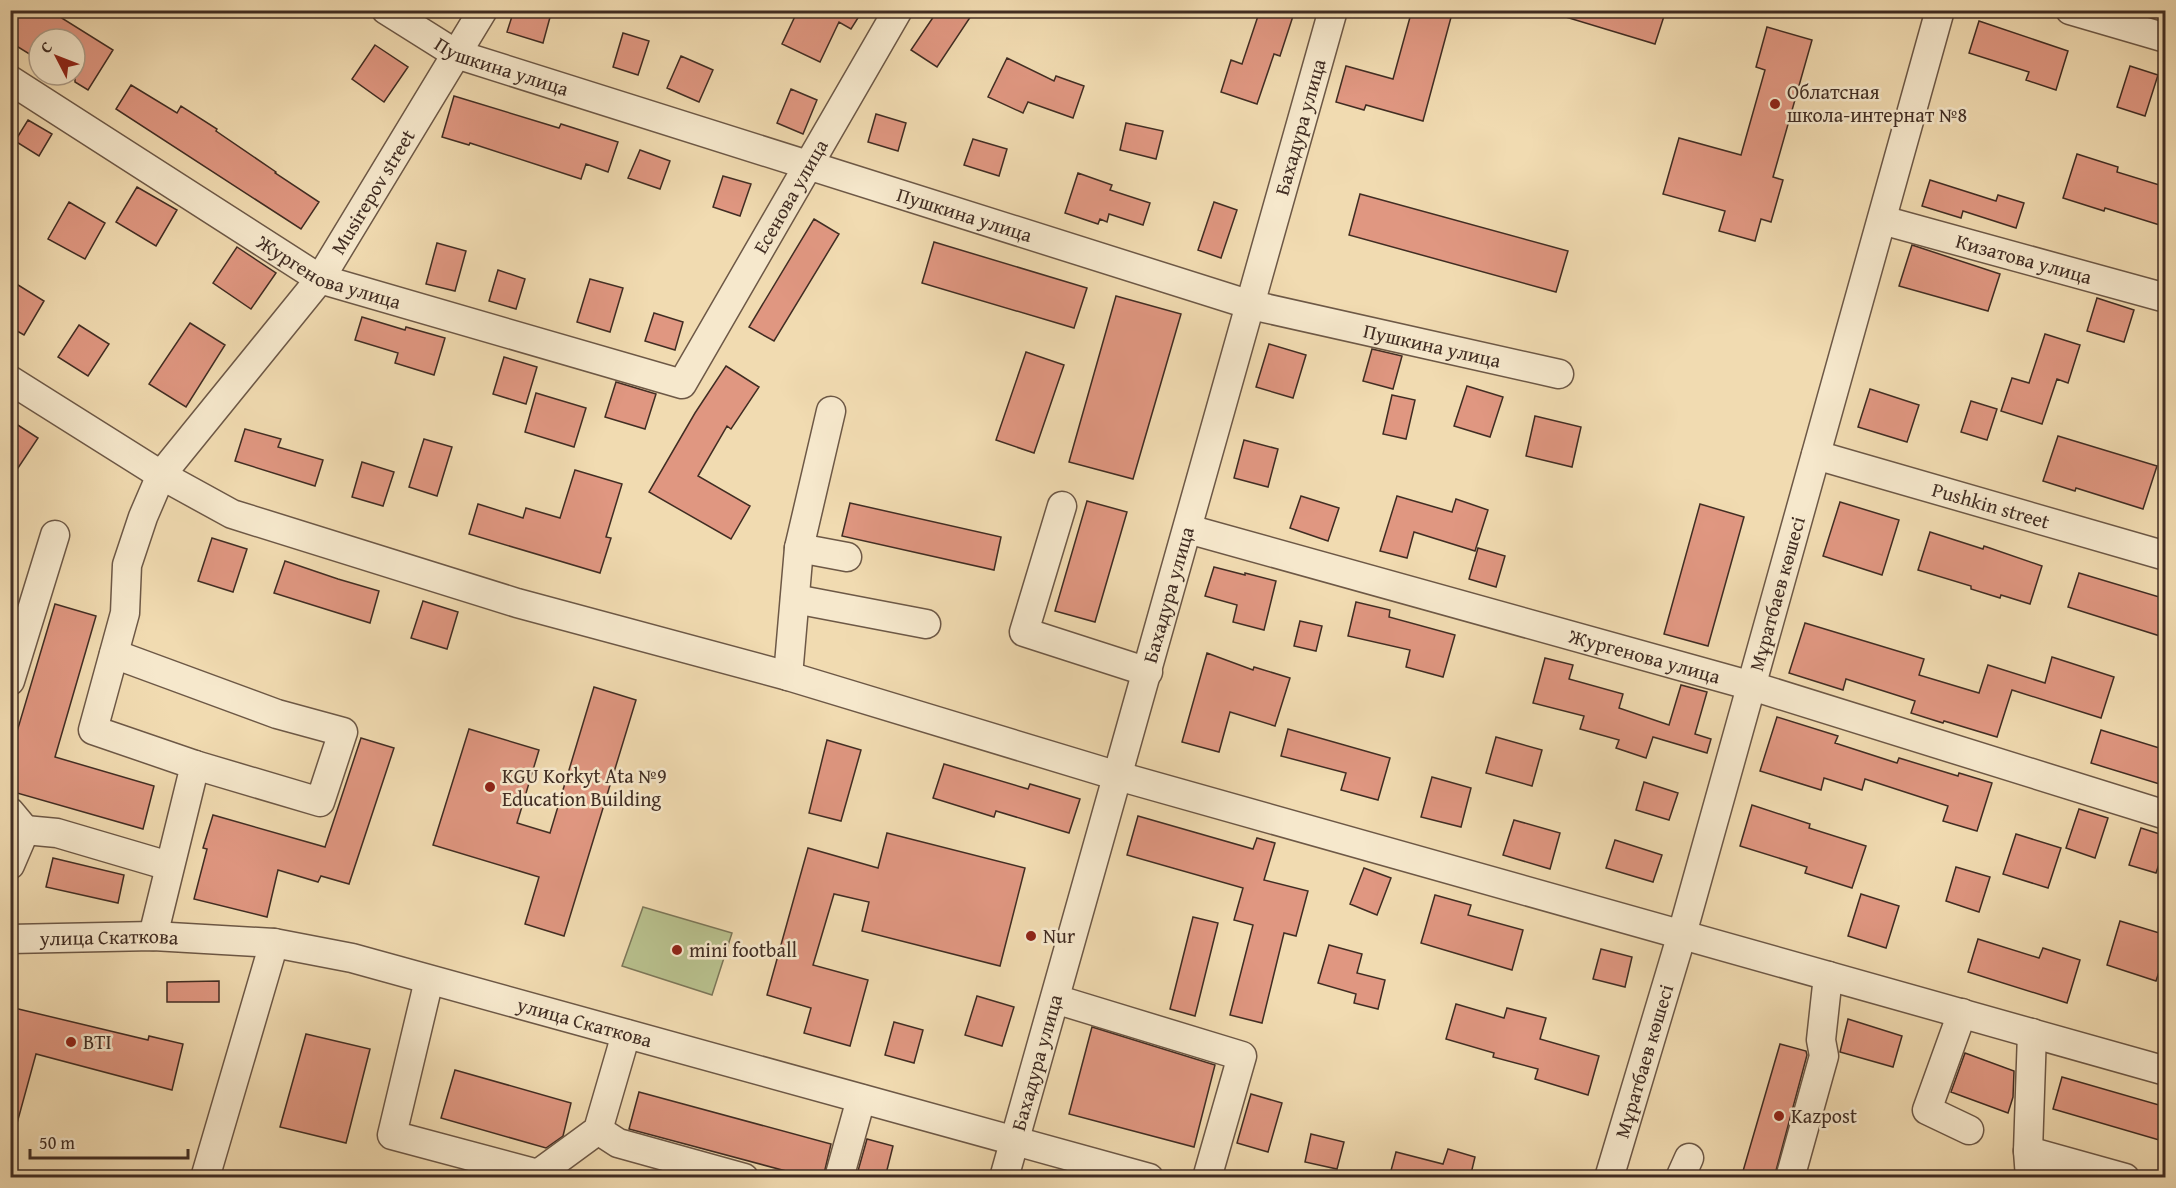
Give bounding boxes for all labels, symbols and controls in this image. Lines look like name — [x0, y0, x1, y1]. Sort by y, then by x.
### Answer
north arrow — [27, 27, 87, 87]
street label: Пушкина улица — [429, 29, 573, 103]
text: С — [34, 36, 58, 58]
street label: Бахадура улица — [1267, 55, 1333, 198]
place label: Облатсная школа-интернат №8 — [1787, 77, 1967, 129]
marker: Облатсная школа-интернат №8 — [1768, 97, 1782, 111]
street label: Musirepov street — [323, 123, 422, 260]
street label: Есенова улица — [745, 133, 835, 259]
street label: Пушкина улица — [894, 179, 1036, 249]
street label: Кизатова улица — [1953, 226, 2096, 291]
street label: Жургенова улица — [251, 227, 405, 316]
street label: Пушкина улица — [1361, 316, 1504, 375]
street label: Pushkin street — [1929, 474, 2053, 536]
street label: Мұратбаев көшесі — [1741, 513, 1812, 674]
street label: Бахадура улица — [1135, 523, 1201, 666]
street label: Жургенова улица — [1565, 620, 1724, 691]
place label: KGU Korkyt Ata №9 Education Building — [502, 761, 667, 813]
marker: KGU Korkyt Ata №9 Education Building — [483, 780, 497, 794]
street label: улица Скаткова — [38, 921, 180, 952]
place label: Nur — [1043, 921, 1075, 950]
marker: Nur — [1024, 929, 1038, 943]
place label: mini football — [689, 935, 798, 964]
marker: mini football — [670, 943, 684, 957]
street label: Мұратбаев көшесі — [1607, 980, 1680, 1141]
street label: улица Скаткова — [513, 989, 656, 1054]
street label: Бахадура улица — [1003, 990, 1069, 1134]
place label: BTI — [83, 1027, 112, 1056]
marker: BTI — [64, 1035, 78, 1049]
place label: Kazpost — [1791, 1101, 1857, 1130]
marker: Kazpost — [1772, 1109, 1786, 1123]
scale bar — [30, 1122, 188, 1160]
text: 50 m — [39, 1129, 75, 1156]

